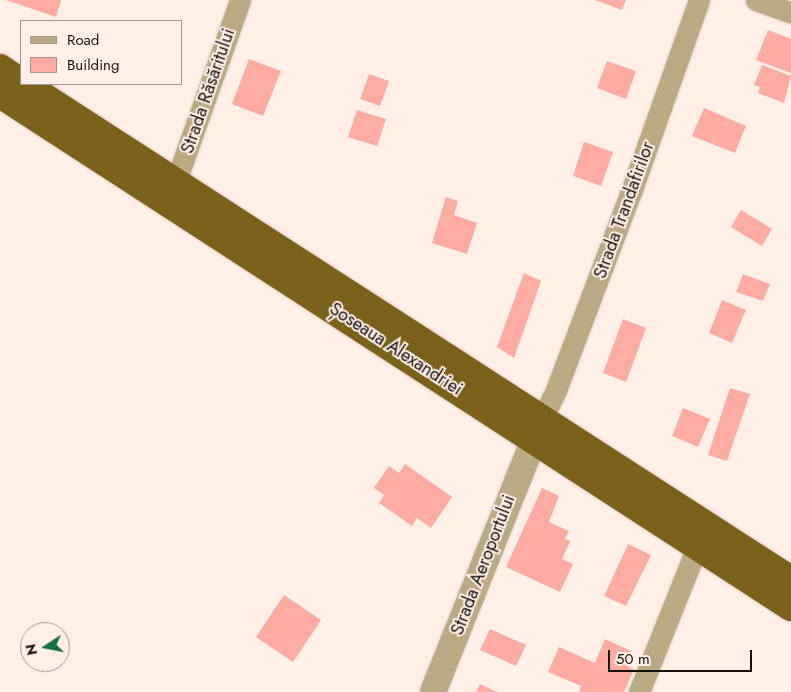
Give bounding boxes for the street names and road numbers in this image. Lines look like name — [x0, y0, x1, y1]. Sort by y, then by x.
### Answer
street label: Strada Răsăritului — [176, 26, 240, 156]
street label: Strada Trandafirilor — [589, 139, 659, 281]
street label: Șoseaua Alexandriei — [325, 298, 467, 400]
street label: Strada Aeroportului — [446, 492, 520, 638]

